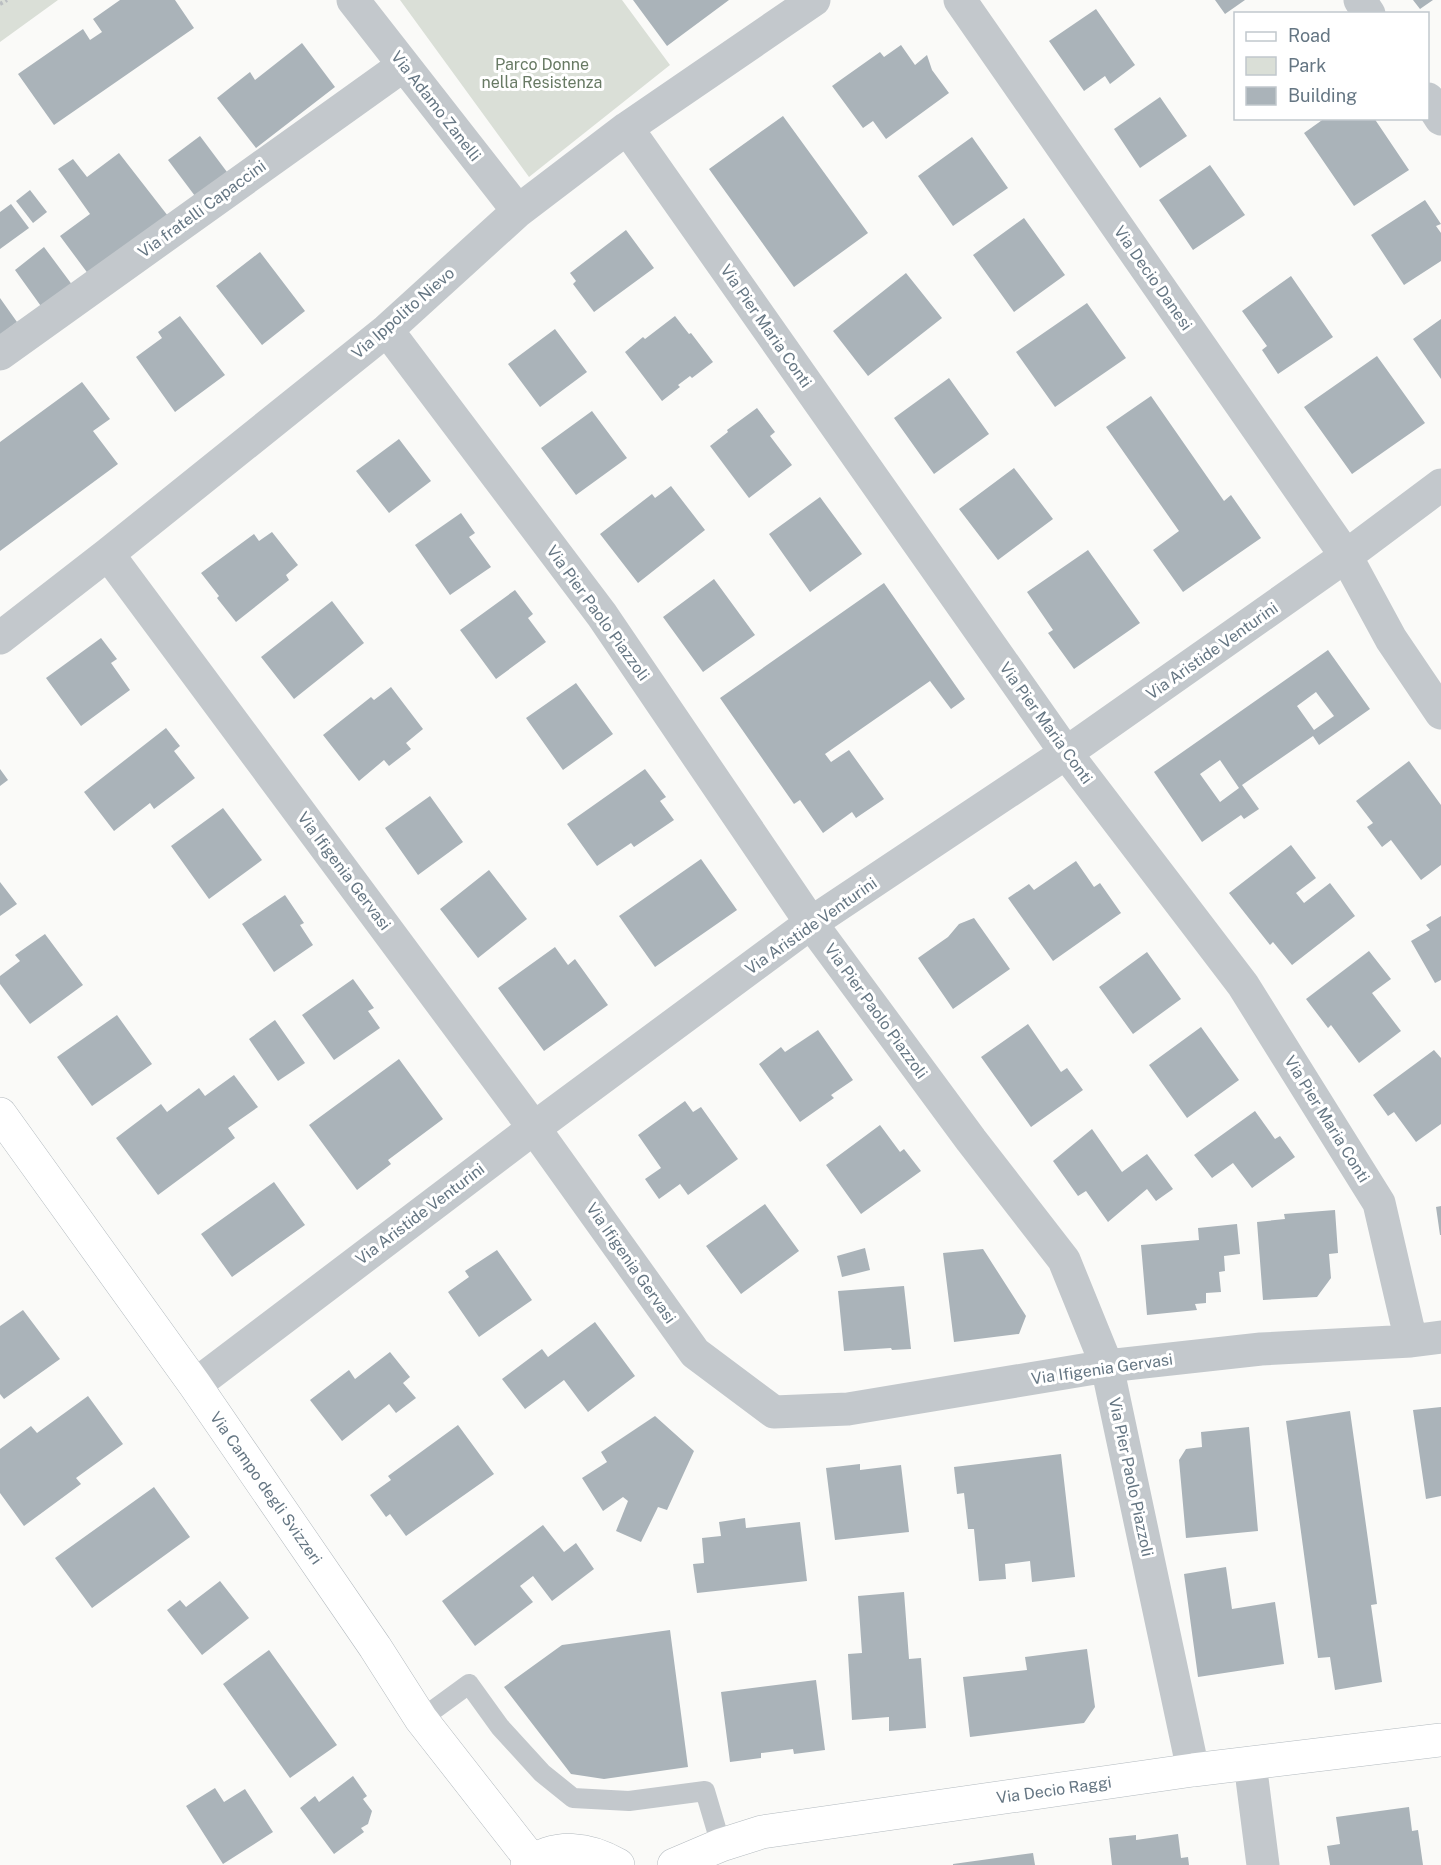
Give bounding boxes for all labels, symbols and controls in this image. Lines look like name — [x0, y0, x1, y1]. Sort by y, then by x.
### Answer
legend — [1234, 12, 1429, 120]
text: Road — [1288, 25, 1331, 46]
street label: Via Adamo Zanelli — [387, 47, 485, 165]
park label: Parco Donne nella Resistenza — [482, 55, 602, 92]
text: Park — [1288, 55, 1326, 76]
text: Building — [1288, 85, 1357, 106]
street label: Via fratelli Capaccini — [134, 156, 270, 262]
street label: Via Decio Danesi — [1110, 222, 1196, 334]
street label: Via Pier Maria Conti — [716, 261, 816, 391]
street label: Via Ippolito Nievo — [348, 263, 458, 363]
street label: Via Pier Paolo Piazzoli — [543, 542, 653, 684]
street label: Via Aristide Venturini — [1143, 598, 1281, 704]
street label: Via Pier Maria Conti — [995, 658, 1097, 788]
street label: Via Ifigenia Gervasi — [293, 808, 395, 934]
street label: Via Aristide Venturini — [742, 873, 880, 979]
street label: Via Pier Paolo Piazzoli — [821, 940, 931, 1082]
street label: Via Pier Maria Conti — [1280, 1052, 1374, 1186]
street label: Via Aristide Venturini — [352, 1159, 488, 1269]
street label: Via Ifigenia Gervasi — [582, 1199, 680, 1327]
street label: Via Ifigenia Gervasi — [1030, 1350, 1174, 1388]
street label: Via Pier Paolo Piazzoli — [1105, 1396, 1157, 1558]
street label: Via Campo degli Svizzeri — [206, 1408, 326, 1568]
street label: Via Decio Raggi — [995, 1773, 1113, 1807]

